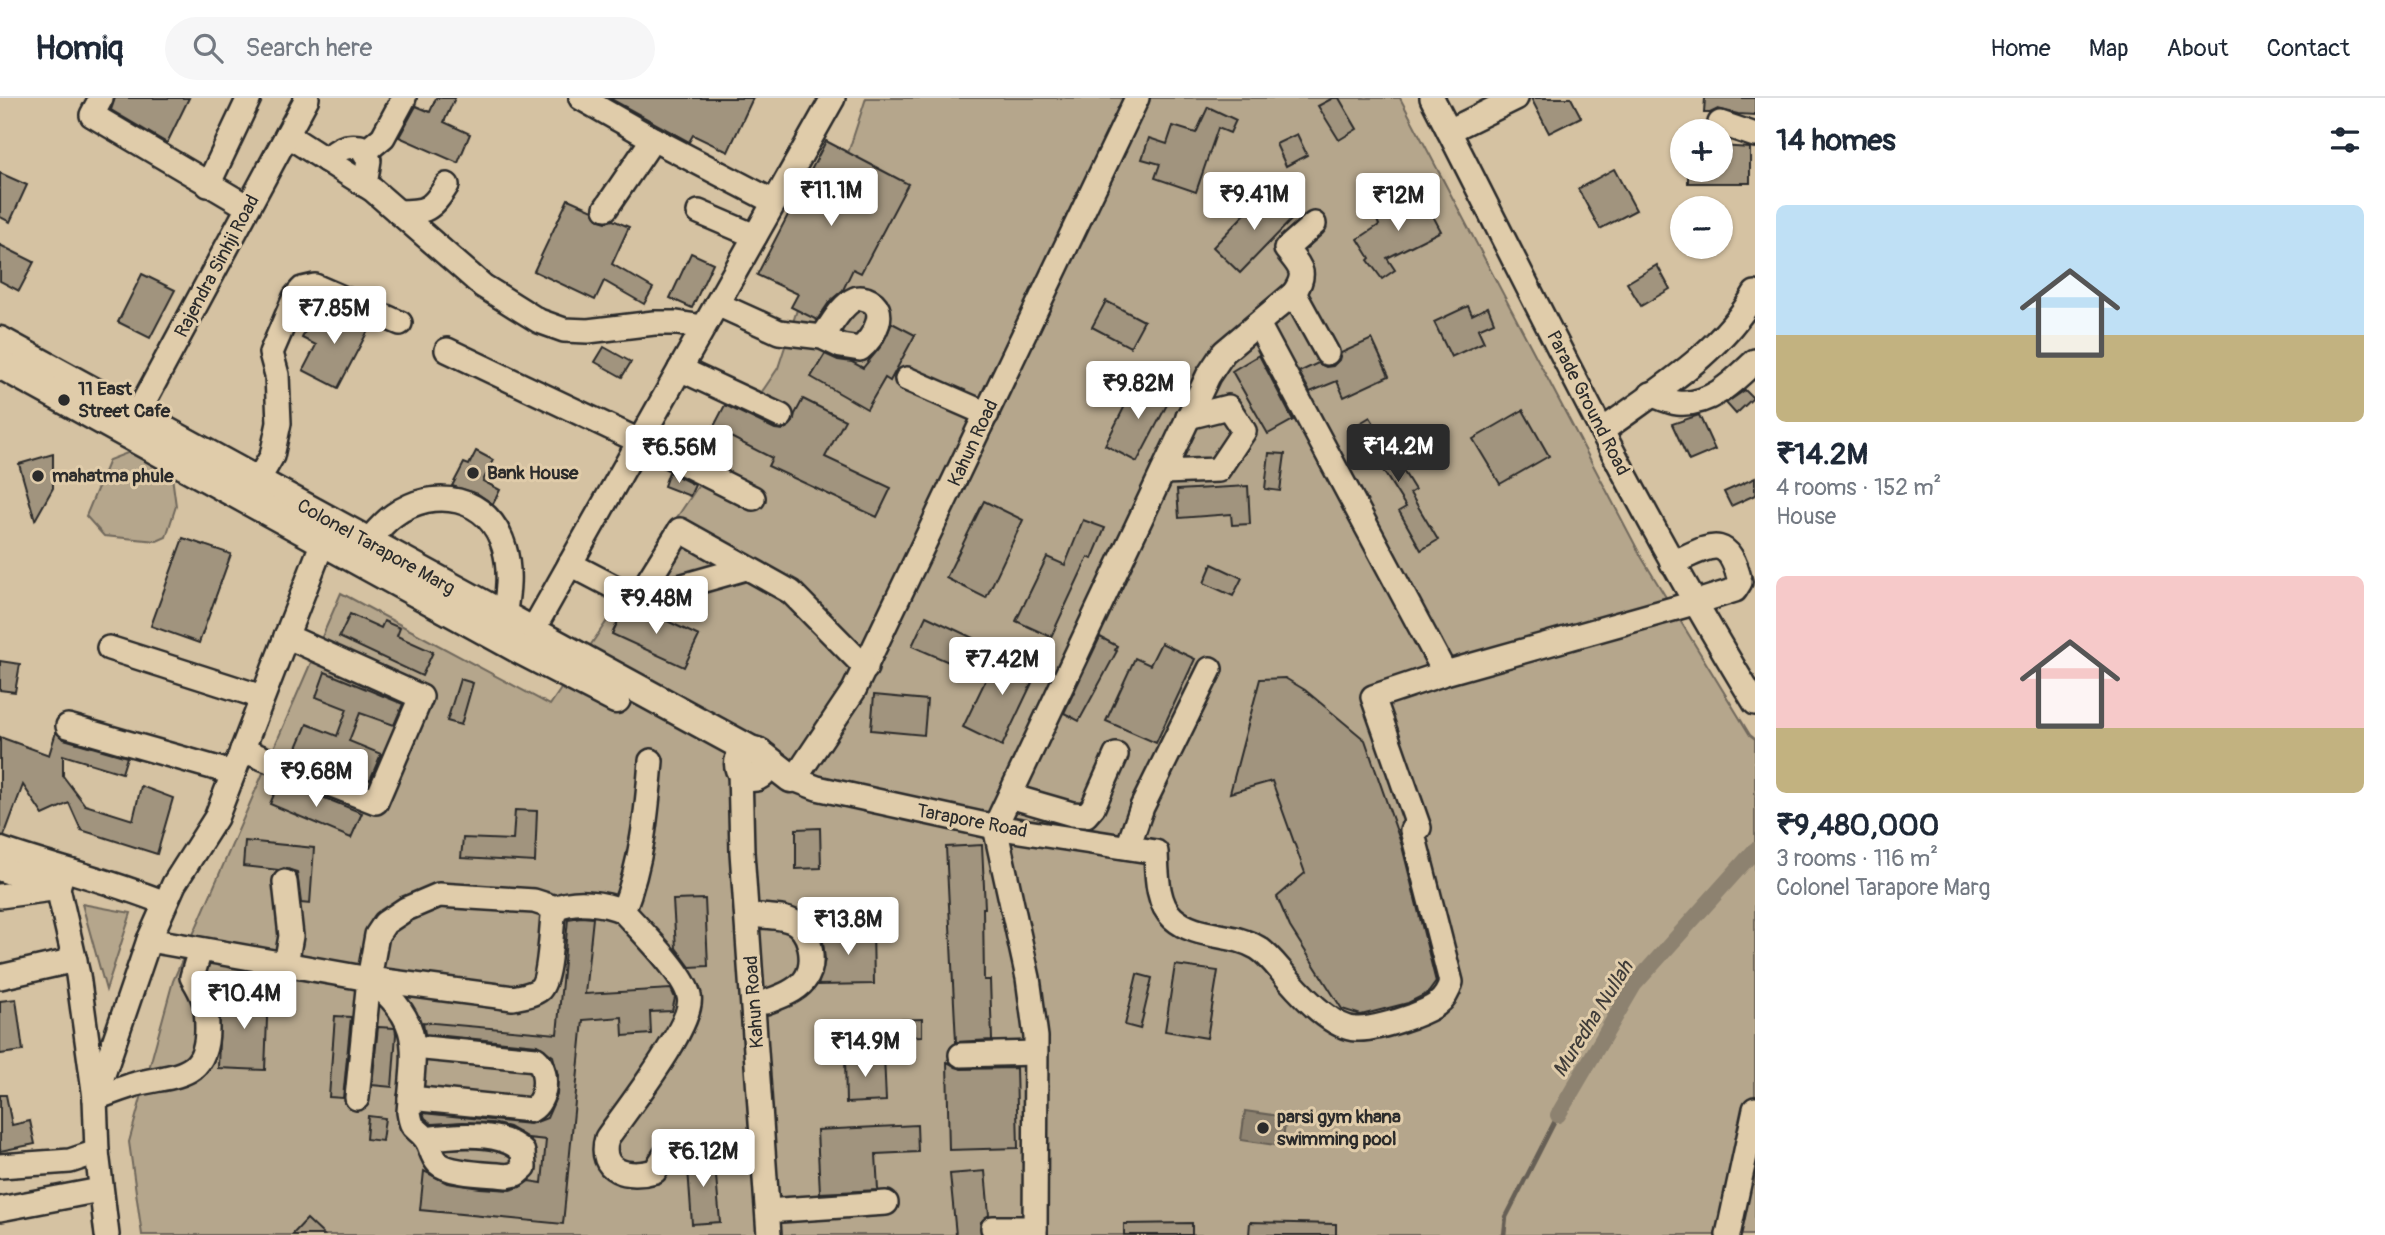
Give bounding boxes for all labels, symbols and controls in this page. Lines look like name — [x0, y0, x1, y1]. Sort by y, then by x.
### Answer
search box — [165, 17, 655, 80]
text: Homiq — [35, 28, 123, 69]
icon: search — [189, 29, 227, 67]
text: Search here — [245, 32, 372, 64]
text: Home — [1990, 34, 2051, 63]
text: Map — [2089, 34, 2129, 63]
text: About — [2167, 34, 2229, 63]
text: Contact — [2267, 34, 2350, 63]
map controls — [1670, 119, 1733, 259]
button: + — [1670, 119, 1733, 182]
icon: filters — [2326, 121, 2364, 159]
text: 14 homes — [1776, 122, 1896, 159]
pin: ₹11.1M — [774, 169, 888, 228]
pin: ₹9.41M — [1197, 172, 1311, 232]
pin: ₹12M — [1357, 174, 1439, 233]
text: ₹11.1M — [800, 176, 862, 205]
text: ₹9.41M — [1219, 180, 1289, 209]
text: ₹12M — [1372, 181, 1424, 210]
street label: Rajendra Sinhji Road — [169, 191, 265, 341]
button: − — [1670, 196, 1733, 259]
icon: home — [2007, 250, 2133, 376]
pin: ₹7.85M — [277, 286, 391, 346]
text: ₹7.85M — [298, 294, 370, 323]
street label: Parade Ground Road — [1541, 327, 1635, 479]
pin: ₹9.82M — [1081, 362, 1195, 421]
text: ₹9.82M — [1102, 369, 1174, 398]
place label: 11 East Street Cafe — [78, 377, 171, 423]
marker: 11 East Street Cafe — [56, 392, 72, 408]
street label: Kahun Road — [942, 396, 1004, 490]
pin: ₹14.2M — [1341, 424, 1455, 484]
pin: ₹6.56M — [622, 426, 736, 485]
text: ₹14.2M — [1363, 432, 1433, 461]
text: ₹6.56M — [642, 433, 716, 462]
text: ₹14.2M — [1776, 436, 1868, 473]
place label: Bank House — [487, 461, 579, 485]
place label: mahatma phule — [52, 464, 174, 488]
marker: Bank House — [465, 465, 481, 481]
marker: mahatma phule — [30, 468, 46, 484]
text: 4 rooms · 152 m² — [1776, 473, 1942, 502]
street label: Colonel Tarapore Marg — [293, 494, 459, 600]
text: House — [1776, 502, 1836, 531]
pin: ₹9.48M — [599, 576, 713, 636]
text: ₹9.48M — [620, 584, 692, 613]
icon: home — [2007, 621, 2133, 747]
pin: ₹7.42M — [945, 638, 1059, 697]
text: ₹7.42M — [965, 645, 1039, 674]
pin: ₹9.68M — [259, 750, 373, 809]
text: ₹9.68M — [280, 757, 352, 786]
street label: Tarapore Road — [915, 799, 1029, 843]
text: ₹9,480,000 — [1776, 807, 1939, 844]
text: 3 rooms · 116 m² — [1776, 844, 1938, 873]
text: Colonel Tarapore Marg — [1776, 873, 1990, 902]
pin: ₹13.8M — [791, 898, 905, 957]
text: ₹13.8M — [814, 905, 882, 934]
street label: Kahun Road — [739, 955, 769, 1049]
water label: Muredha Nullah — [1547, 955, 1640, 1082]
pin: ₹10.4M — [187, 972, 301, 1031]
text: ₹10.4M — [207, 979, 281, 1008]
pin: ₹14.9M — [808, 1020, 922, 1079]
text: ₹14.9M — [830, 1027, 900, 1056]
place label: parsi gym khana swimming pool — [1277, 1105, 1401, 1151]
marker: parsi gym khana swimming pool — [1255, 1120, 1271, 1136]
pin: ₹6.12M — [646, 1130, 760, 1189]
text: ₹6.12M — [668, 1137, 738, 1166]

